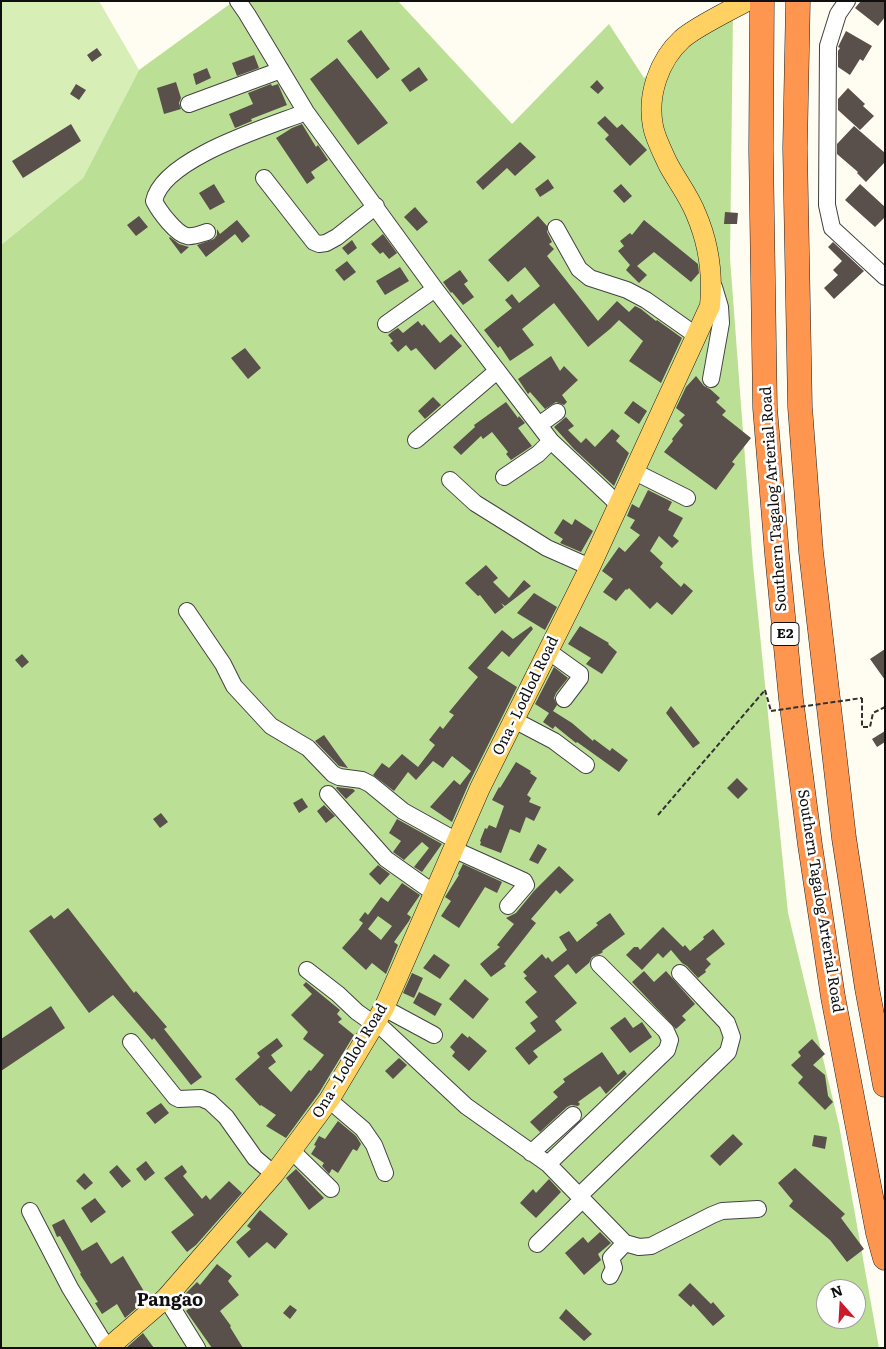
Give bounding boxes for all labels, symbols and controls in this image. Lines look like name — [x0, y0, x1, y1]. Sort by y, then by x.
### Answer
street label: Southern Tagalog Arterial Road — [757, 386, 791, 612]
road number: E2 — [771, 622, 799, 646]
street label: Ona - Lodlod Road — [489, 633, 563, 759]
street label: Southern Tagalog Arterial Road — [793, 788, 847, 1014]
street label: Ona - Lodlod Road — [309, 1000, 391, 1122]
north arrow — [816, 1279, 866, 1329]
text: N — [828, 1279, 845, 1302]
district label: Pangao — [137, 1290, 203, 1312]

